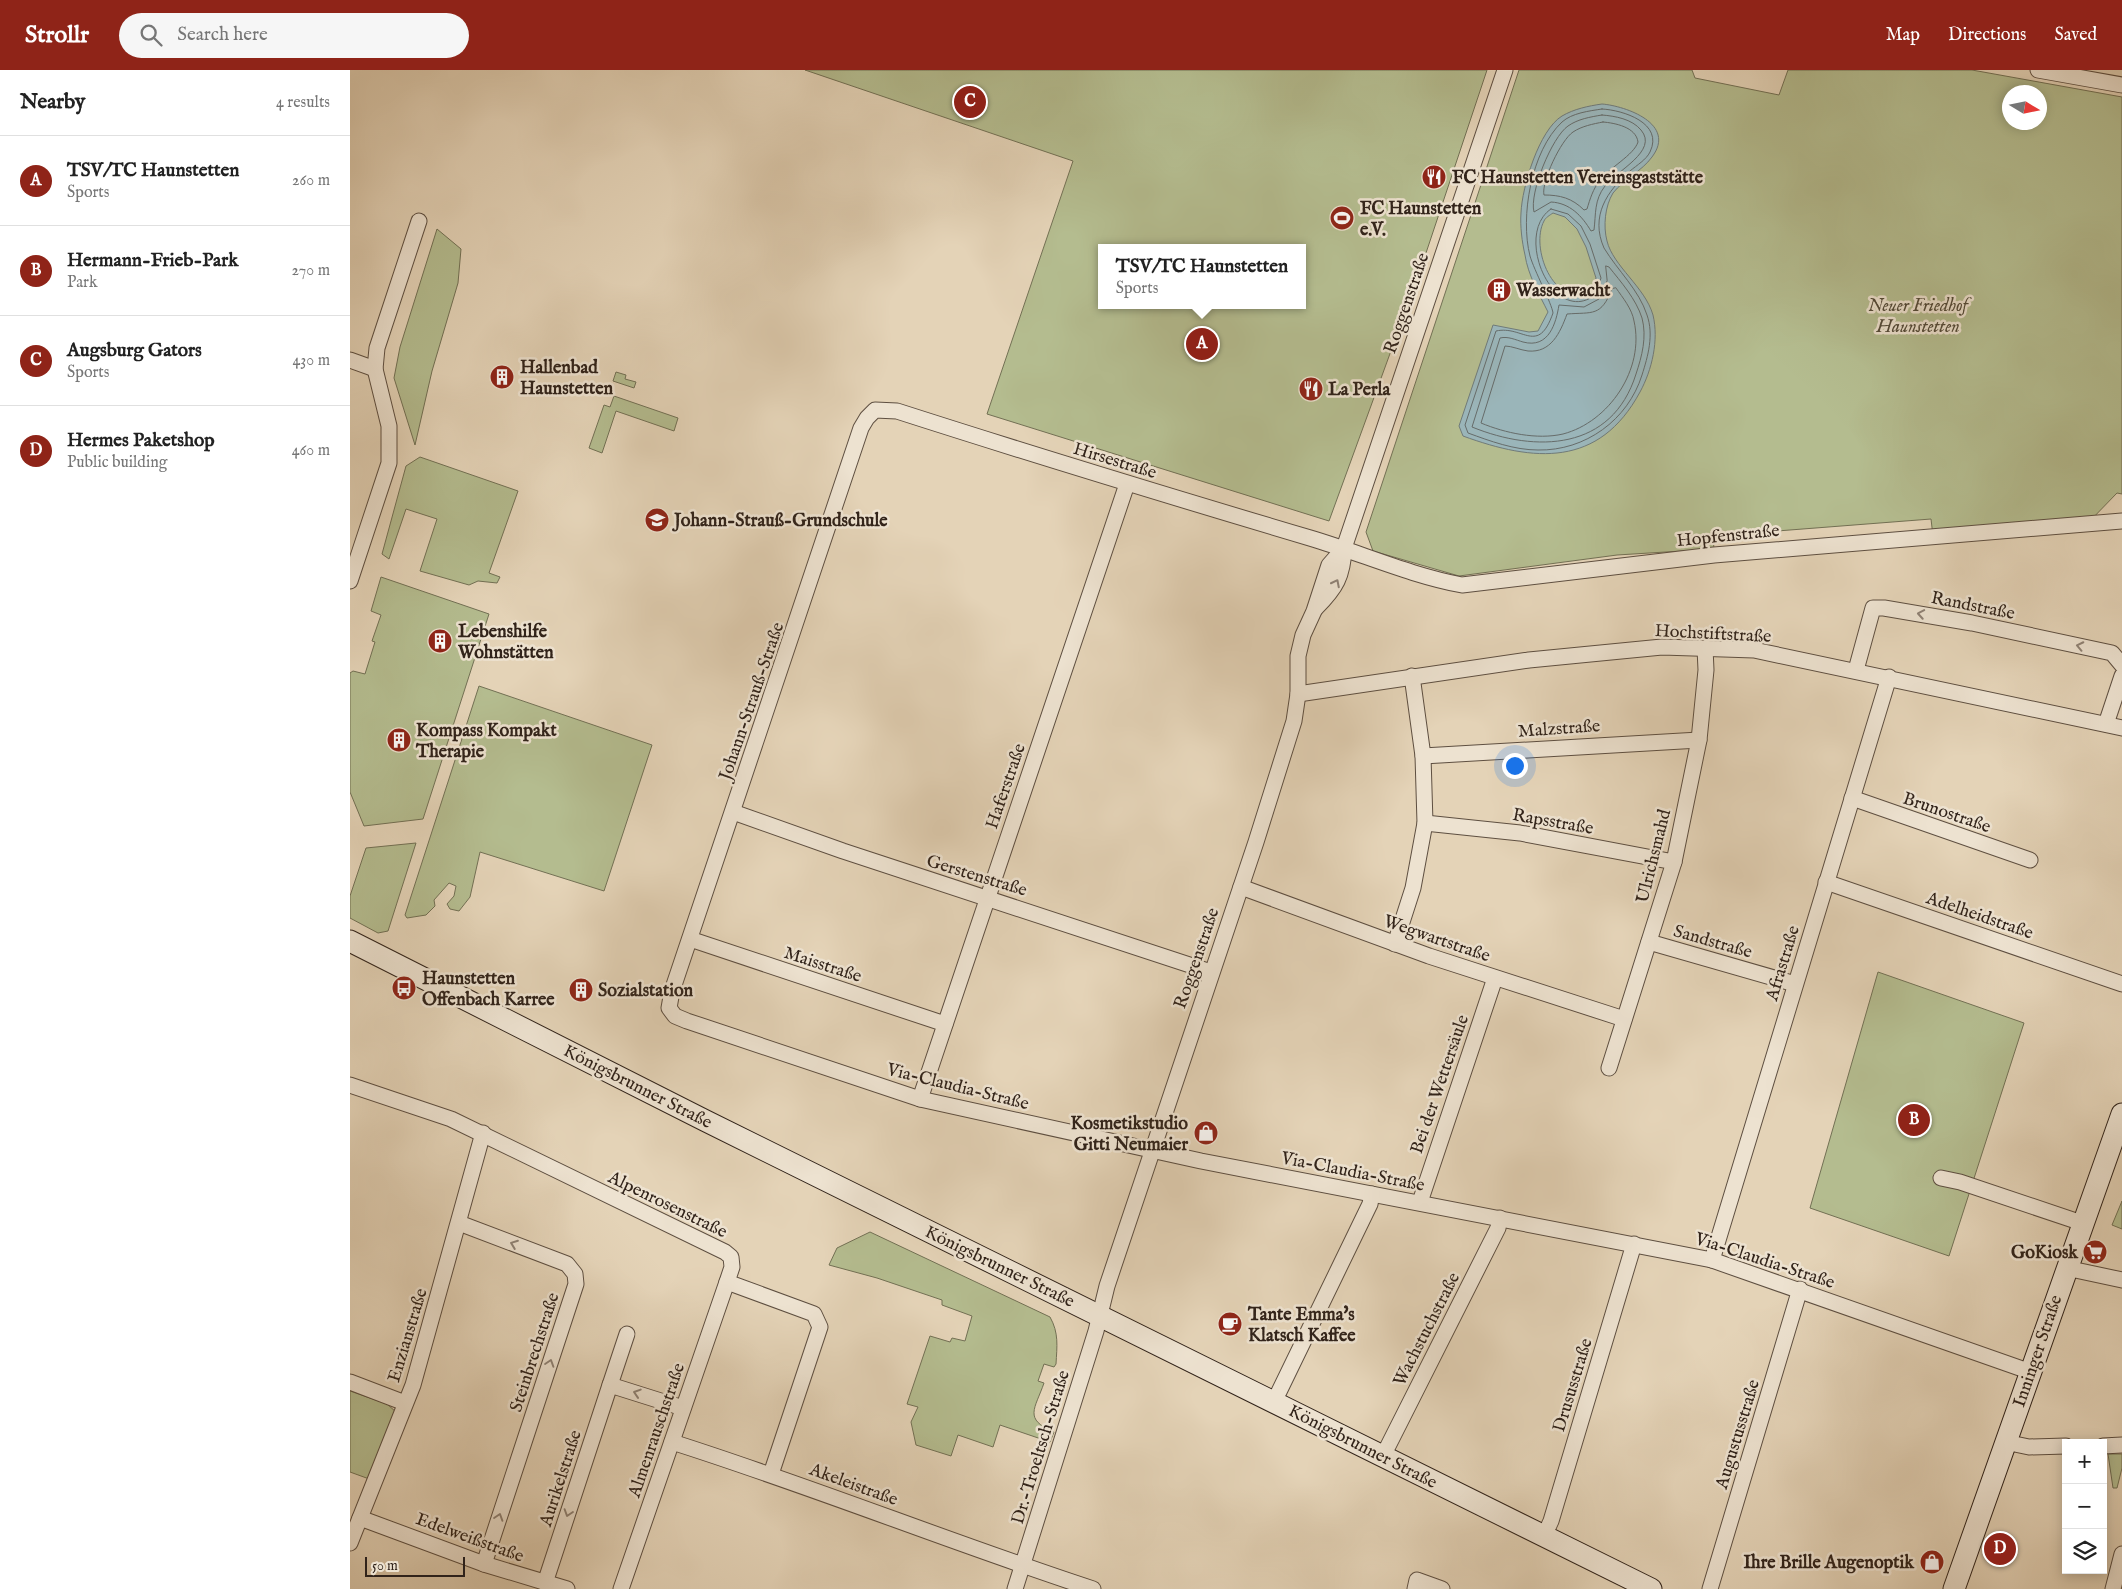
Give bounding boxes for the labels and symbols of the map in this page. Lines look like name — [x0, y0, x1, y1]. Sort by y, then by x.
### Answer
pin: C — [954, 83, 986, 121]
north arrow — [2002, 85, 2047, 130]
restaurant icon: FC Haunstetten Vereinsgaststätte — [1421, 164, 1447, 190]
place label: FC Haunstetten Vereinsgaststätte — [1452, 167, 1704, 190]
place label: FC Haunstetten e.V. — [1360, 198, 1482, 242]
sports icon: FC Haunstetten e.V. — [1329, 205, 1355, 231]
street label: Roggenstraße — [1379, 250, 1435, 357]
building icon: Wasserwacht — [1486, 277, 1512, 303]
place label: Wasserwacht — [1515, 280, 1611, 303]
park label: Neuer Friedhof Haunstetten — [1868, 295, 1973, 339]
pin: A — [1186, 325, 1218, 363]
place label: Hallenbad Haunstetten — [520, 357, 614, 401]
building icon: Hallenbad Haunstetten — [489, 364, 515, 390]
restaurant icon: La Perla — [1298, 376, 1324, 402]
place label: La Perla — [1328, 379, 1391, 402]
street label: Hirsestraße — [1070, 438, 1159, 485]
school or university icon: Johann-Strauß-Grundschule — [644, 507, 670, 533]
place label: Johann-Strauß-Grundschule — [672, 510, 888, 533]
street label: Hopfenstraße — [1676, 520, 1781, 553]
one-way arrow — [1330, 579, 1340, 588]
street label: Randstraße — [1929, 587, 2017, 626]
one-way arrow — [1917, 610, 1925, 620]
street label: Johann-Strauß-Straße — [714, 620, 790, 785]
street label: Hochstiftstraße — [1654, 620, 1772, 649]
place label: Lebenshilfe Wohnstätten — [457, 621, 554, 665]
building icon: Lebenshilfe Wohnstätten — [427, 628, 453, 654]
one-way arrow — [2076, 641, 2085, 652]
street label: Malzstraße — [1517, 715, 1601, 744]
place label: Kompass Kompakt Therapie — [415, 720, 557, 764]
building icon: Kompass Kompakt Therapie — [386, 727, 412, 753]
street label: Haferstraße — [981, 741, 1032, 832]
your location — [1502, 753, 1528, 779]
street label: Brunostraße — [1899, 788, 1994, 839]
street label: Rapsstraße — [1510, 804, 1595, 841]
street label: Ulrichsmahd — [1632, 807, 1677, 906]
street label: Gerstenstraße — [923, 850, 1030, 903]
street label: Adelheidstraße — [1922, 887, 2036, 945]
street label: Roggenstraße — [1169, 905, 1225, 1012]
street label: Wegwartstraße — [1380, 910, 1493, 968]
street label: Sandstraße — [1671, 920, 1755, 965]
street label: Afrastraße — [1761, 923, 1806, 1005]
street label: Maisstraße — [781, 942, 864, 989]
place label: Haunstetten Offenbach Karree — [422, 968, 555, 1012]
bus stop icon: Haunstetten Offenbach Karree — [391, 975, 417, 1001]
building icon: Sozialstation — [568, 977, 594, 1003]
place label: Sozialstation — [598, 980, 694, 1003]
street label: Bei der Wettersäule — [1406, 1012, 1475, 1157]
street label: Königsbrunner Straße — [559, 1040, 716, 1135]
street label: Via-Claudia-Straße — [883, 1058, 1031, 1116]
pin: B — [1898, 1101, 1930, 1139]
place label: Kosmetikstudio Gitti Neumaier — [1070, 1113, 1188, 1157]
shop icon: Kosmetikstudio Gitti Neumaier — [1193, 1120, 1219, 1146]
street label: Via-Claudia-Straße — [1278, 1147, 1426, 1198]
street label: Alpenrosenstraße — [603, 1166, 731, 1244]
street label: Königsbrunner Straße — [921, 1221, 1078, 1314]
street label: Via-Claudia-Straße — [1691, 1228, 1837, 1295]
supermarket icon: GoKiosk — [2082, 1239, 2108, 1265]
one-way arrow — [511, 1240, 519, 1250]
place label: GoKiosk — [2011, 1242, 2079, 1265]
street label: Wachstuchstraße — [1389, 1269, 1466, 1390]
street label: Enzianstraße — [383, 1286, 434, 1385]
street label: Steinbrechstraße — [505, 1290, 566, 1415]
street label: Inninger Straße — [2008, 1292, 2068, 1411]
place label: Tante Emma's Klatsch Kaffee — [1247, 1304, 1356, 1348]
cafe icon: Tante Emma's Klatsch Kaffee — [1217, 1311, 1243, 1337]
street label: Drususstraße — [1548, 1336, 1599, 1435]
one-way arrow — [544, 1359, 554, 1368]
street label: Almenrauschstraße — [623, 1360, 691, 1502]
street label: Dr.-Troeltsch-Straße — [1007, 1368, 1076, 1527]
street label: Augustusstraße — [1711, 1377, 1766, 1493]
one-way arrow — [633, 1389, 641, 1399]
street label: Königsbrunner Straße — [1284, 1400, 1441, 1495]
street label: Aurikelstraße — [535, 1427, 588, 1531]
street label: Akeleistraße — [805, 1458, 901, 1512]
street label: Edelweißstraße — [412, 1508, 527, 1569]
one-way arrow — [564, 1508, 574, 1516]
one-way arrow — [494, 1514, 504, 1522]
pin: D — [1984, 1530, 2016, 1568]
shop icon: Ihre Brille Augenoptik — [1919, 1549, 1945, 1575]
place label: Ihre Brille Augenoptik — [1743, 1552, 1915, 1575]
scale bar — [365, 1554, 465, 1577]

